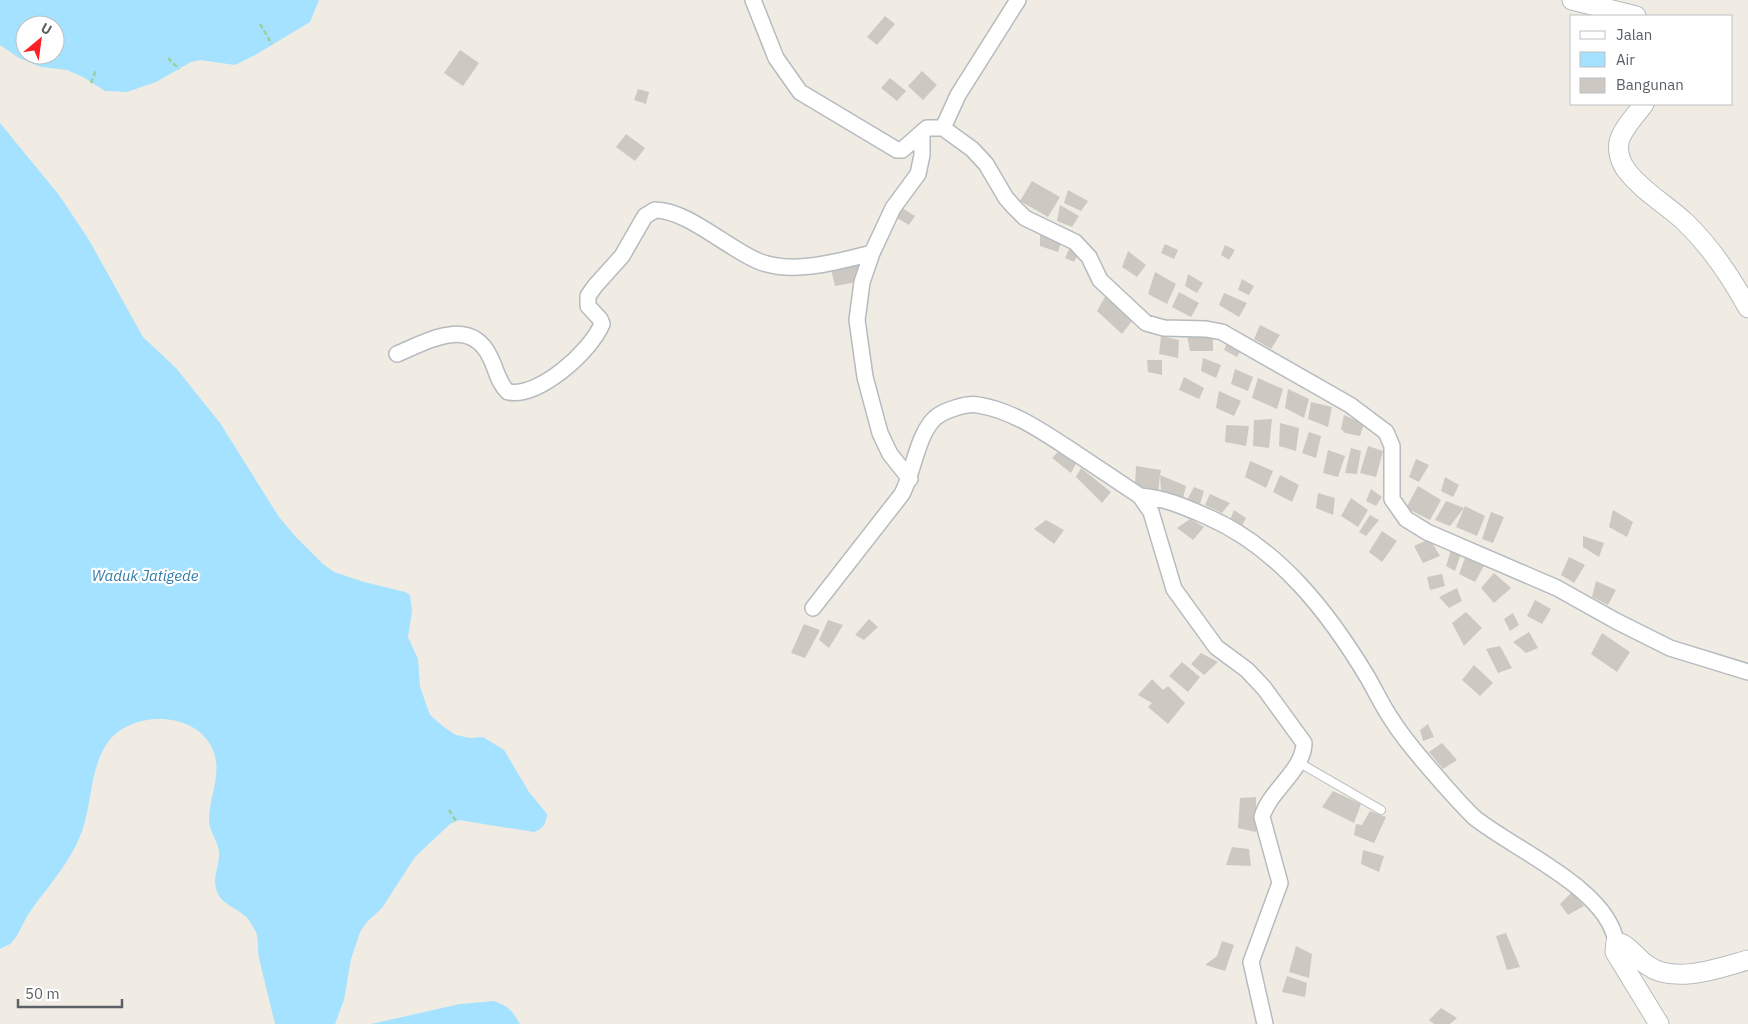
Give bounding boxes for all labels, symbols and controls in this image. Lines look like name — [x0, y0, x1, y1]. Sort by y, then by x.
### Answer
north arrow — [15, 15, 65, 65]
legend — [1570, 15, 1733, 105]
text: U — [38, 18, 55, 39]
text: Jalan — [1616, 25, 1652, 44]
text: Air — [1616, 50, 1635, 69]
text: Bangunan — [1616, 75, 1684, 94]
water label: Waduk Jatigede — [92, 566, 199, 585]
scale bar — [18, 976, 121, 1008]
text: 50 m — [25, 984, 60, 1003]

